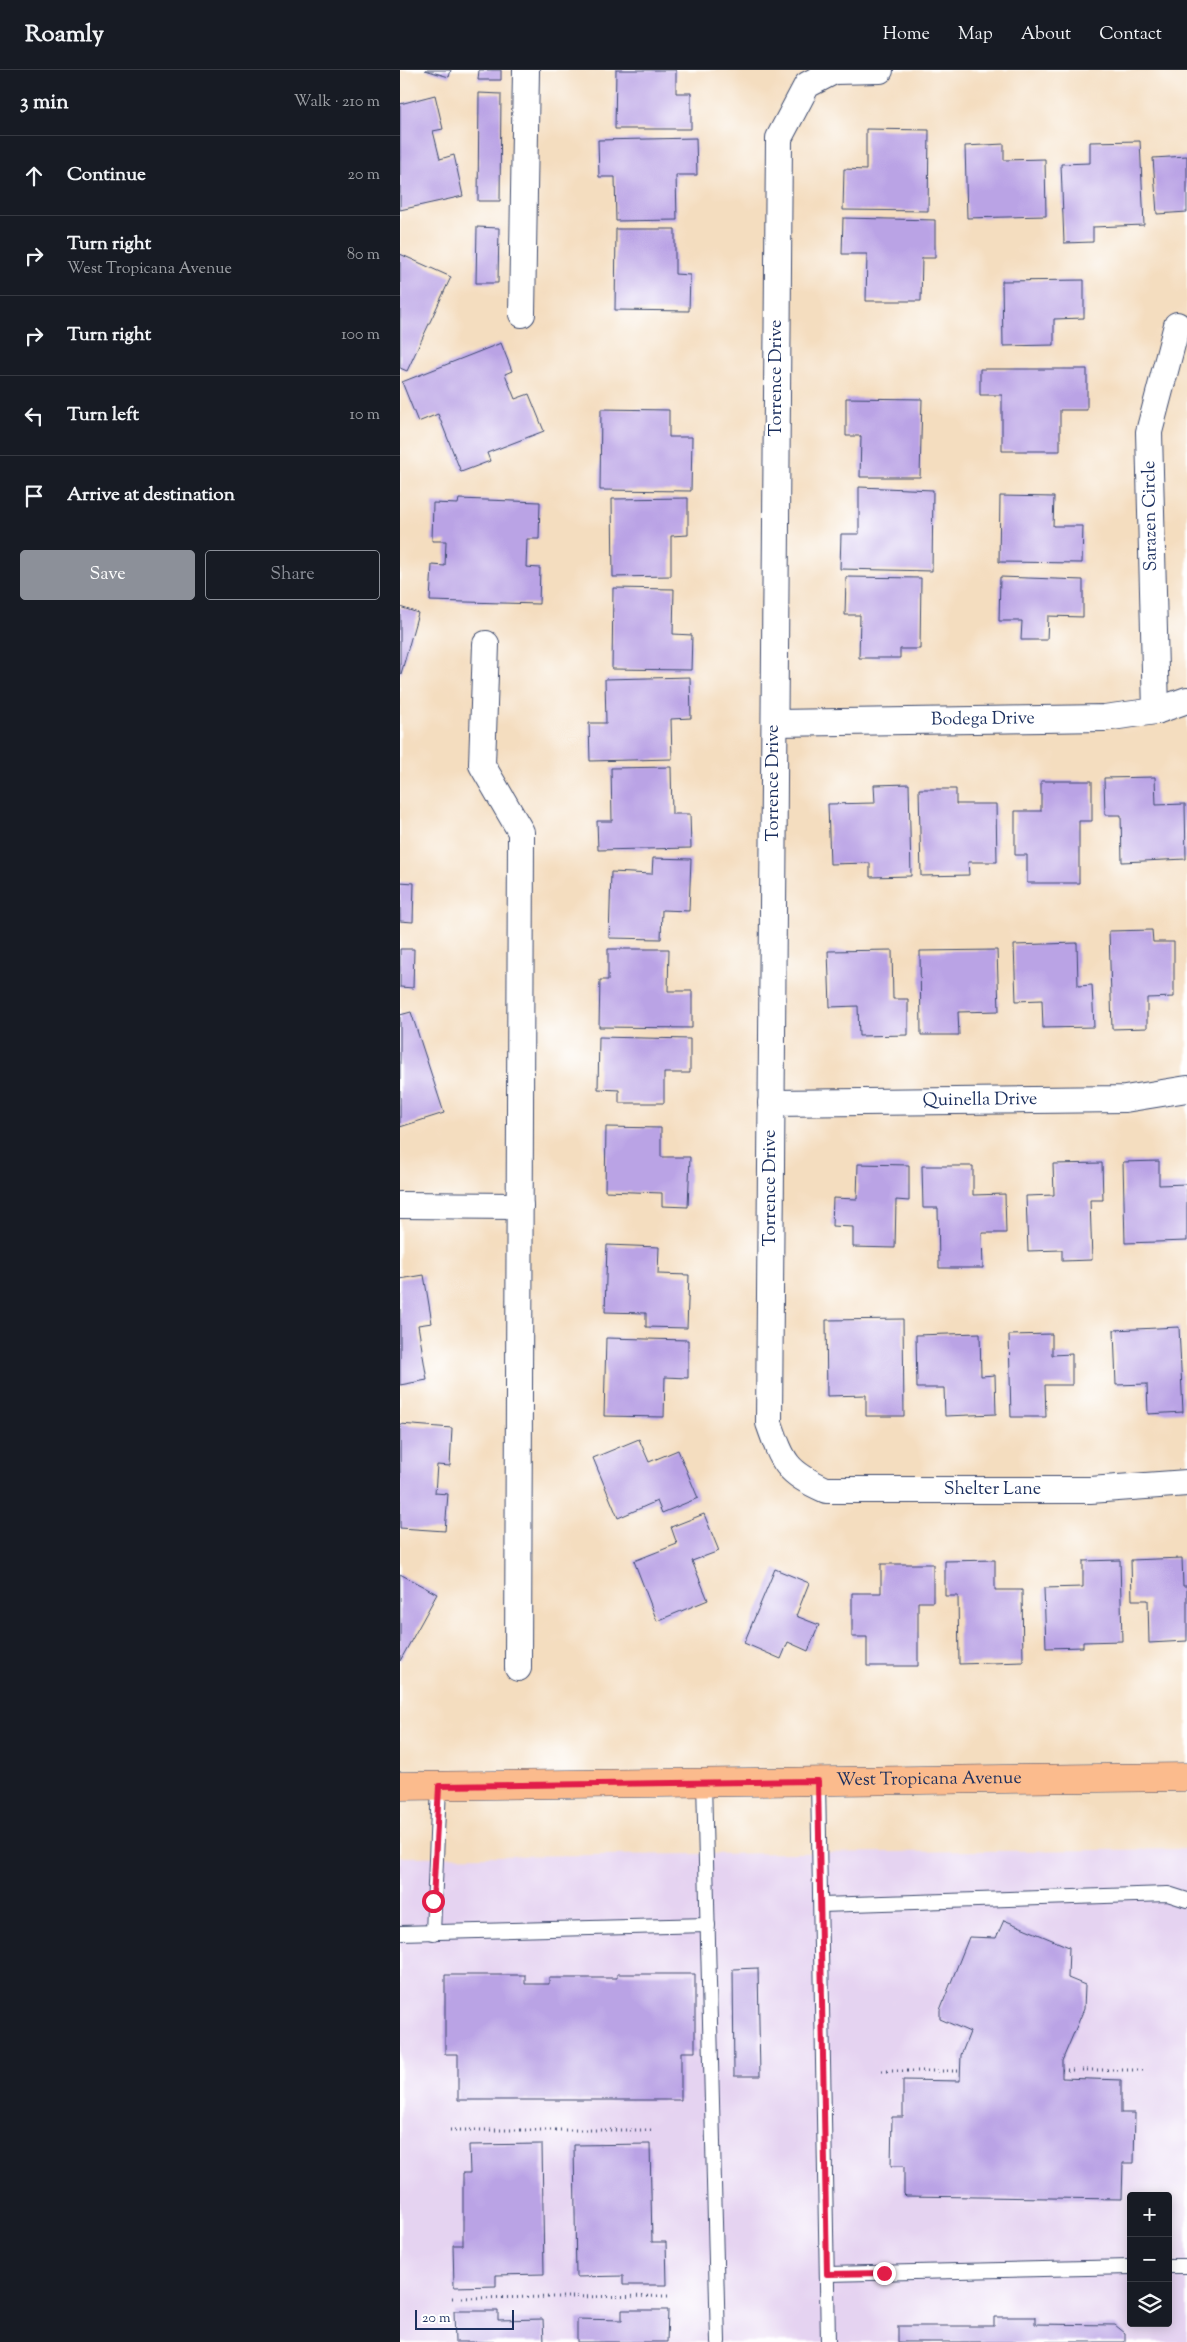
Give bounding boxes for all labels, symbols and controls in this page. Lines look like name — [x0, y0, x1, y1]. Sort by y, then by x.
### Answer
text: Roamly — [25, 18, 104, 52]
text: Home — [883, 22, 930, 48]
text: Map — [958, 22, 993, 48]
text: About — [1021, 22, 1071, 48]
text: Contact — [1099, 22, 1162, 48]
text: 3 min — [20, 88, 69, 118]
text: Walk · 210 m — [294, 91, 380, 114]
icon: ahead — [20, 162, 48, 190]
text: Continue — [67, 162, 146, 189]
text: 20 m — [347, 164, 380, 187]
text: Turn right — [67, 231, 151, 258]
icon: right — [20, 242, 48, 270]
text: 80 m — [347, 244, 380, 267]
text: West Tropicana Avenue — [67, 258, 232, 281]
street label: Torrence Drive — [764, 320, 790, 436]
icon: right — [20, 322, 48, 350]
text: Turn right — [67, 322, 151, 349]
text: 100 m — [341, 324, 380, 347]
icon: left — [20, 402, 48, 430]
text: Turn left — [67, 402, 139, 429]
text: 10 m — [350, 404, 380, 427]
street label: Sarazen Circle — [1137, 460, 1165, 572]
icon: arrive — [20, 482, 48, 510]
text: Arrive at destination — [67, 482, 235, 509]
button: Save — [20, 550, 195, 600]
button: Share — [205, 550, 380, 600]
street label: Bodega Drive — [931, 706, 1035, 734]
street label: Torrence Drive — [761, 725, 787, 841]
street label: Quinella Drive — [922, 1087, 1038, 1114]
street label: Torrence Drive — [758, 1130, 784, 1246]
street label: Shelter Lane — [944, 1477, 1041, 1503]
street label: West Tropicana Avenue — [836, 1766, 1022, 1794]
route start — [422, 1890, 445, 1913]
map controls — [1127, 2192, 1172, 2327]
button: + — [1127, 2192, 1172, 2237]
button: − — [1127, 2237, 1172, 2282]
route end — [873, 2262, 896, 2285]
button: layers — [1127, 2282, 1172, 2327]
scale bar — [415, 2307, 514, 2330]
text: 20 m — [422, 2309, 451, 2329]

